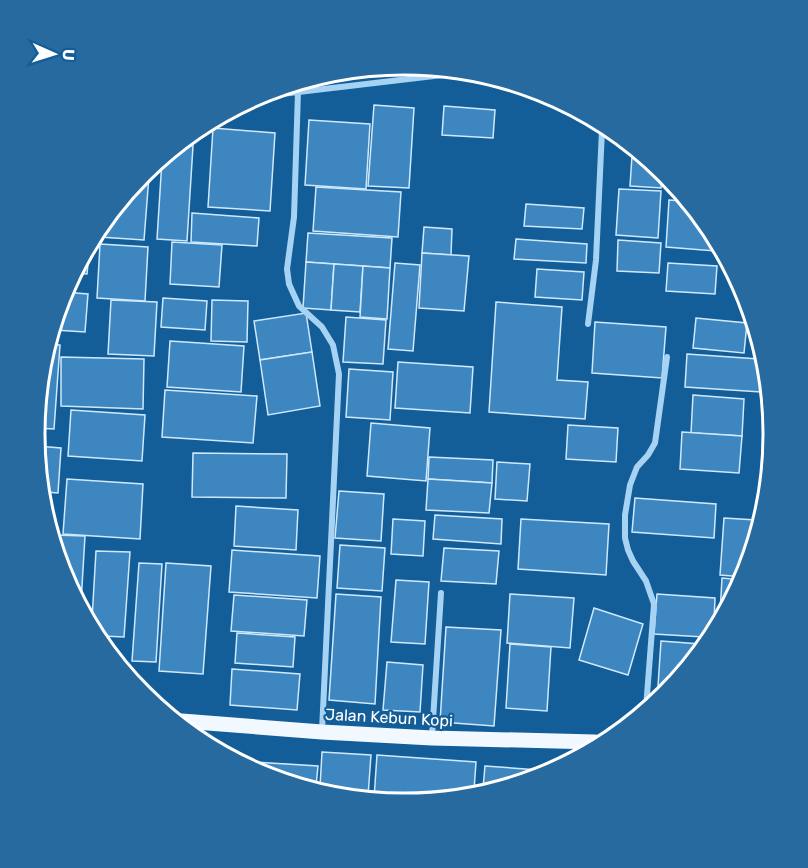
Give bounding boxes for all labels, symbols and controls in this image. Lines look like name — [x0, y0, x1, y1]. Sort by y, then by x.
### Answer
north arrow — [24, 24, 84, 84]
text: U — [59, 48, 78, 61]
street label: Jalan Kebun Kopi — [325, 705, 453, 730]

